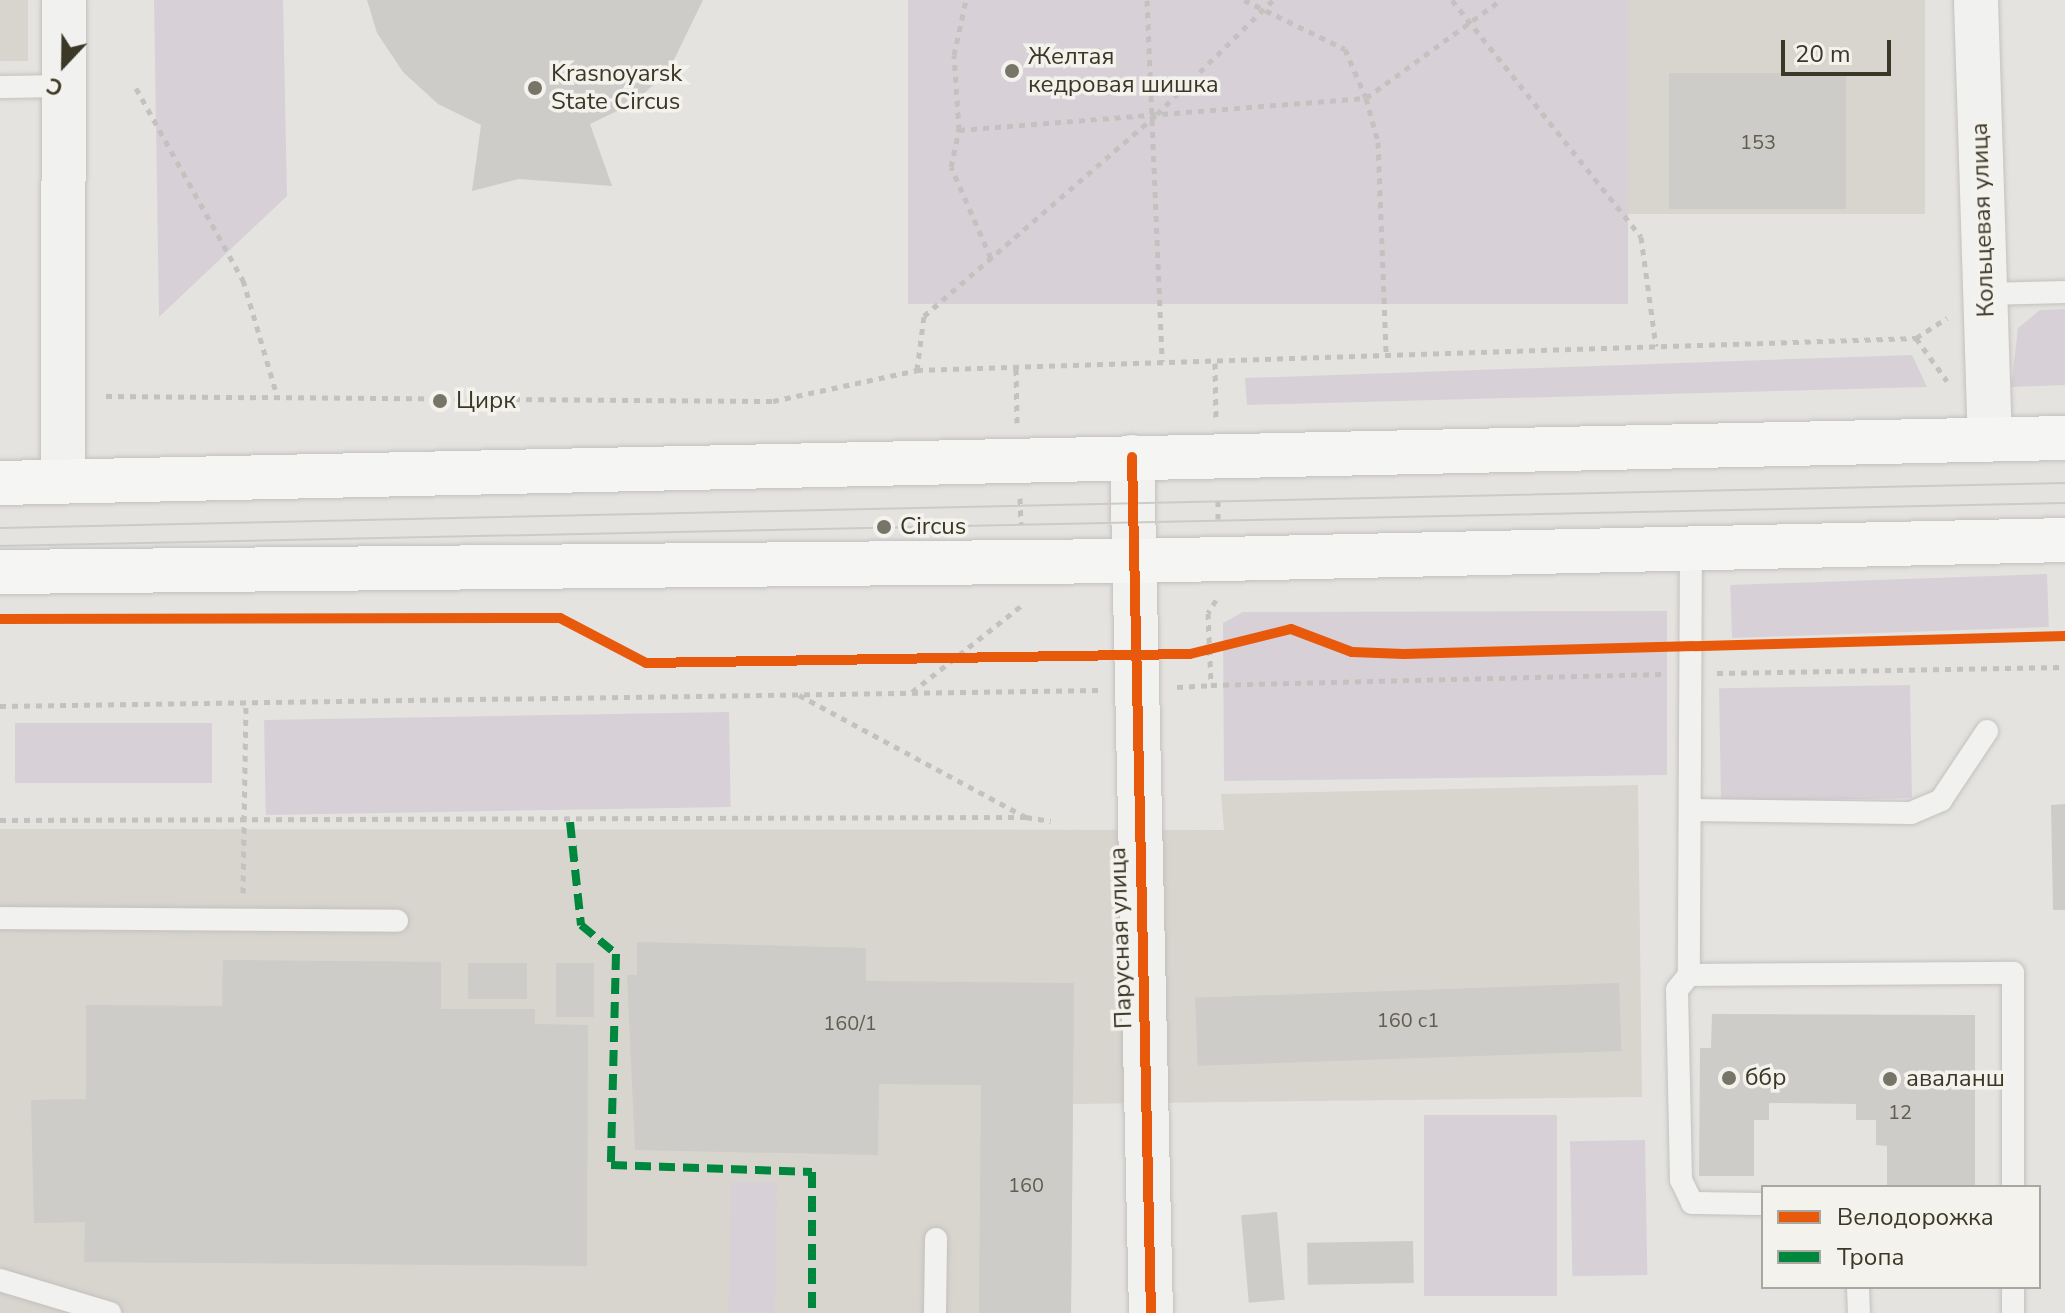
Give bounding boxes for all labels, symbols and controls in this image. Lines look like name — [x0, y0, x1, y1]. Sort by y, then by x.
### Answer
north arrow — [24, 24, 104, 104]
scale bar — [1785, 24, 1895, 74]
text: 20 m — [1795, 38, 1851, 70]
place label: Желтая кедровая шишка — [1028, 43, 1219, 99]
place label: Krasnoyarsk State Circus — [551, 60, 682, 116]
marker: Желтая кедровая шишка — [1003, 62, 1021, 80]
text: С — [42, 70, 68, 103]
marker: Krasnoyarsk State Circus — [526, 79, 544, 97]
street label: Кольцевая улица — [1965, 122, 2001, 318]
house number: 153 — [1740, 130, 1776, 154]
place label: Цирк — [456, 387, 516, 415]
marker: Цирк — [431, 392, 449, 410]
place label: Circus — [900, 513, 966, 541]
marker: Circus — [875, 518, 893, 536]
street label: Парусная улица — [1103, 847, 1139, 1029]
house number: 160 с1 — [1377, 1008, 1439, 1032]
house number: 160/1 — [823, 1011, 877, 1035]
place label: ббр — [1745, 1064, 1786, 1092]
place label: аваланш — [1906, 1065, 2005, 1093]
marker: ббр — [1720, 1069, 1738, 1087]
marker: аваланш — [1881, 1070, 1899, 1088]
house number: 12 — [1888, 1100, 1912, 1124]
house number: 160 — [1008, 1173, 1044, 1197]
legend — [1761, 1185, 2041, 1289]
text: Велодорожка — [1837, 1201, 1994, 1233]
text: Тропа — [1837, 1241, 1904, 1273]

